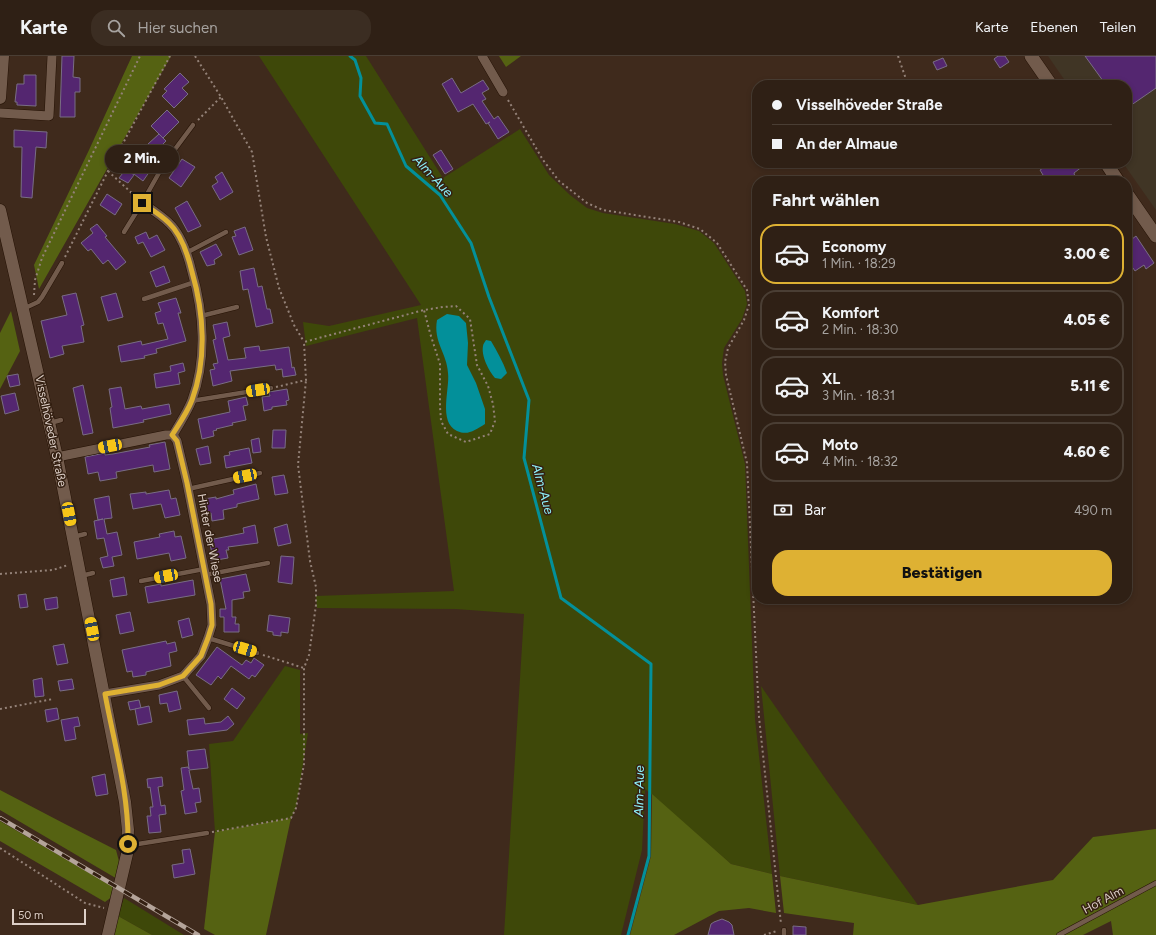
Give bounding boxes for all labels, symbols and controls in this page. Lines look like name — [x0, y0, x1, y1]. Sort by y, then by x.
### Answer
search box — [91, 10, 371, 46]
text: Karte — [20, 16, 67, 39]
icon: search — [105, 17, 127, 39]
text: Hier suchen — [137, 19, 218, 37]
text: Karte — [975, 19, 1008, 36]
text: Ebenen — [1030, 19, 1078, 36]
text: Teilen — [1100, 19, 1136, 36]
text: Visselhöveder Straße — [796, 96, 943, 114]
text: An der Almaue — [796, 135, 898, 153]
callout: 2 Min. — [105, 145, 179, 173]
text: 2 Min. — [124, 151, 160, 166]
water label: Alm-Aue — [409, 151, 456, 200]
text: Fahrt wählen — [772, 189, 879, 211]
route end — [133, 194, 151, 212]
icon: car — [774, 236, 810, 272]
text: Economy — [822, 238, 887, 256]
text: 3.00 € — [1064, 245, 1110, 263]
text: 1 Min. · 18:29 — [822, 256, 896, 271]
icon: car — [774, 302, 810, 338]
text: Komfort — [822, 304, 879, 322]
text: 4.05 € — [1064, 311, 1110, 329]
text: 2 Min. · 18:30 — [822, 322, 898, 337]
icon: car — [774, 368, 810, 404]
text: XL — [822, 370, 840, 388]
street label: Visselhöveder Straße — [32, 374, 70, 488]
text: 5.11 € — [1070, 377, 1110, 395]
car — [245, 382, 271, 398]
text: 3 Min. · 18:31 — [822, 388, 895, 403]
icon: car — [774, 434, 810, 470]
text: Moto — [822, 436, 858, 454]
car — [97, 438, 123, 454]
text: 4.60 € — [1064, 443, 1110, 461]
text: 4 Min. · 18:32 — [822, 454, 898, 469]
water label: Alm-Aue — [529, 461, 557, 516]
car — [232, 468, 258, 484]
street label: Hinter der Wiese — [195, 492, 226, 584]
icon: cash — [772, 499, 794, 521]
car — [61, 501, 77, 527]
text: Bar — [804, 501, 826, 519]
text: 490 m — [1074, 503, 1112, 518]
button: Bestätigen — [772, 550, 1112, 596]
car — [153, 568, 179, 584]
car — [84, 616, 100, 642]
car — [232, 640, 258, 658]
water label: Alm-Aue — [631, 765, 647, 818]
route start — [119, 835, 137, 853]
street label: Hof Alm — [1080, 883, 1126, 917]
scale bar — [12, 907, 86, 926]
text: 50 m — [18, 909, 43, 922]

